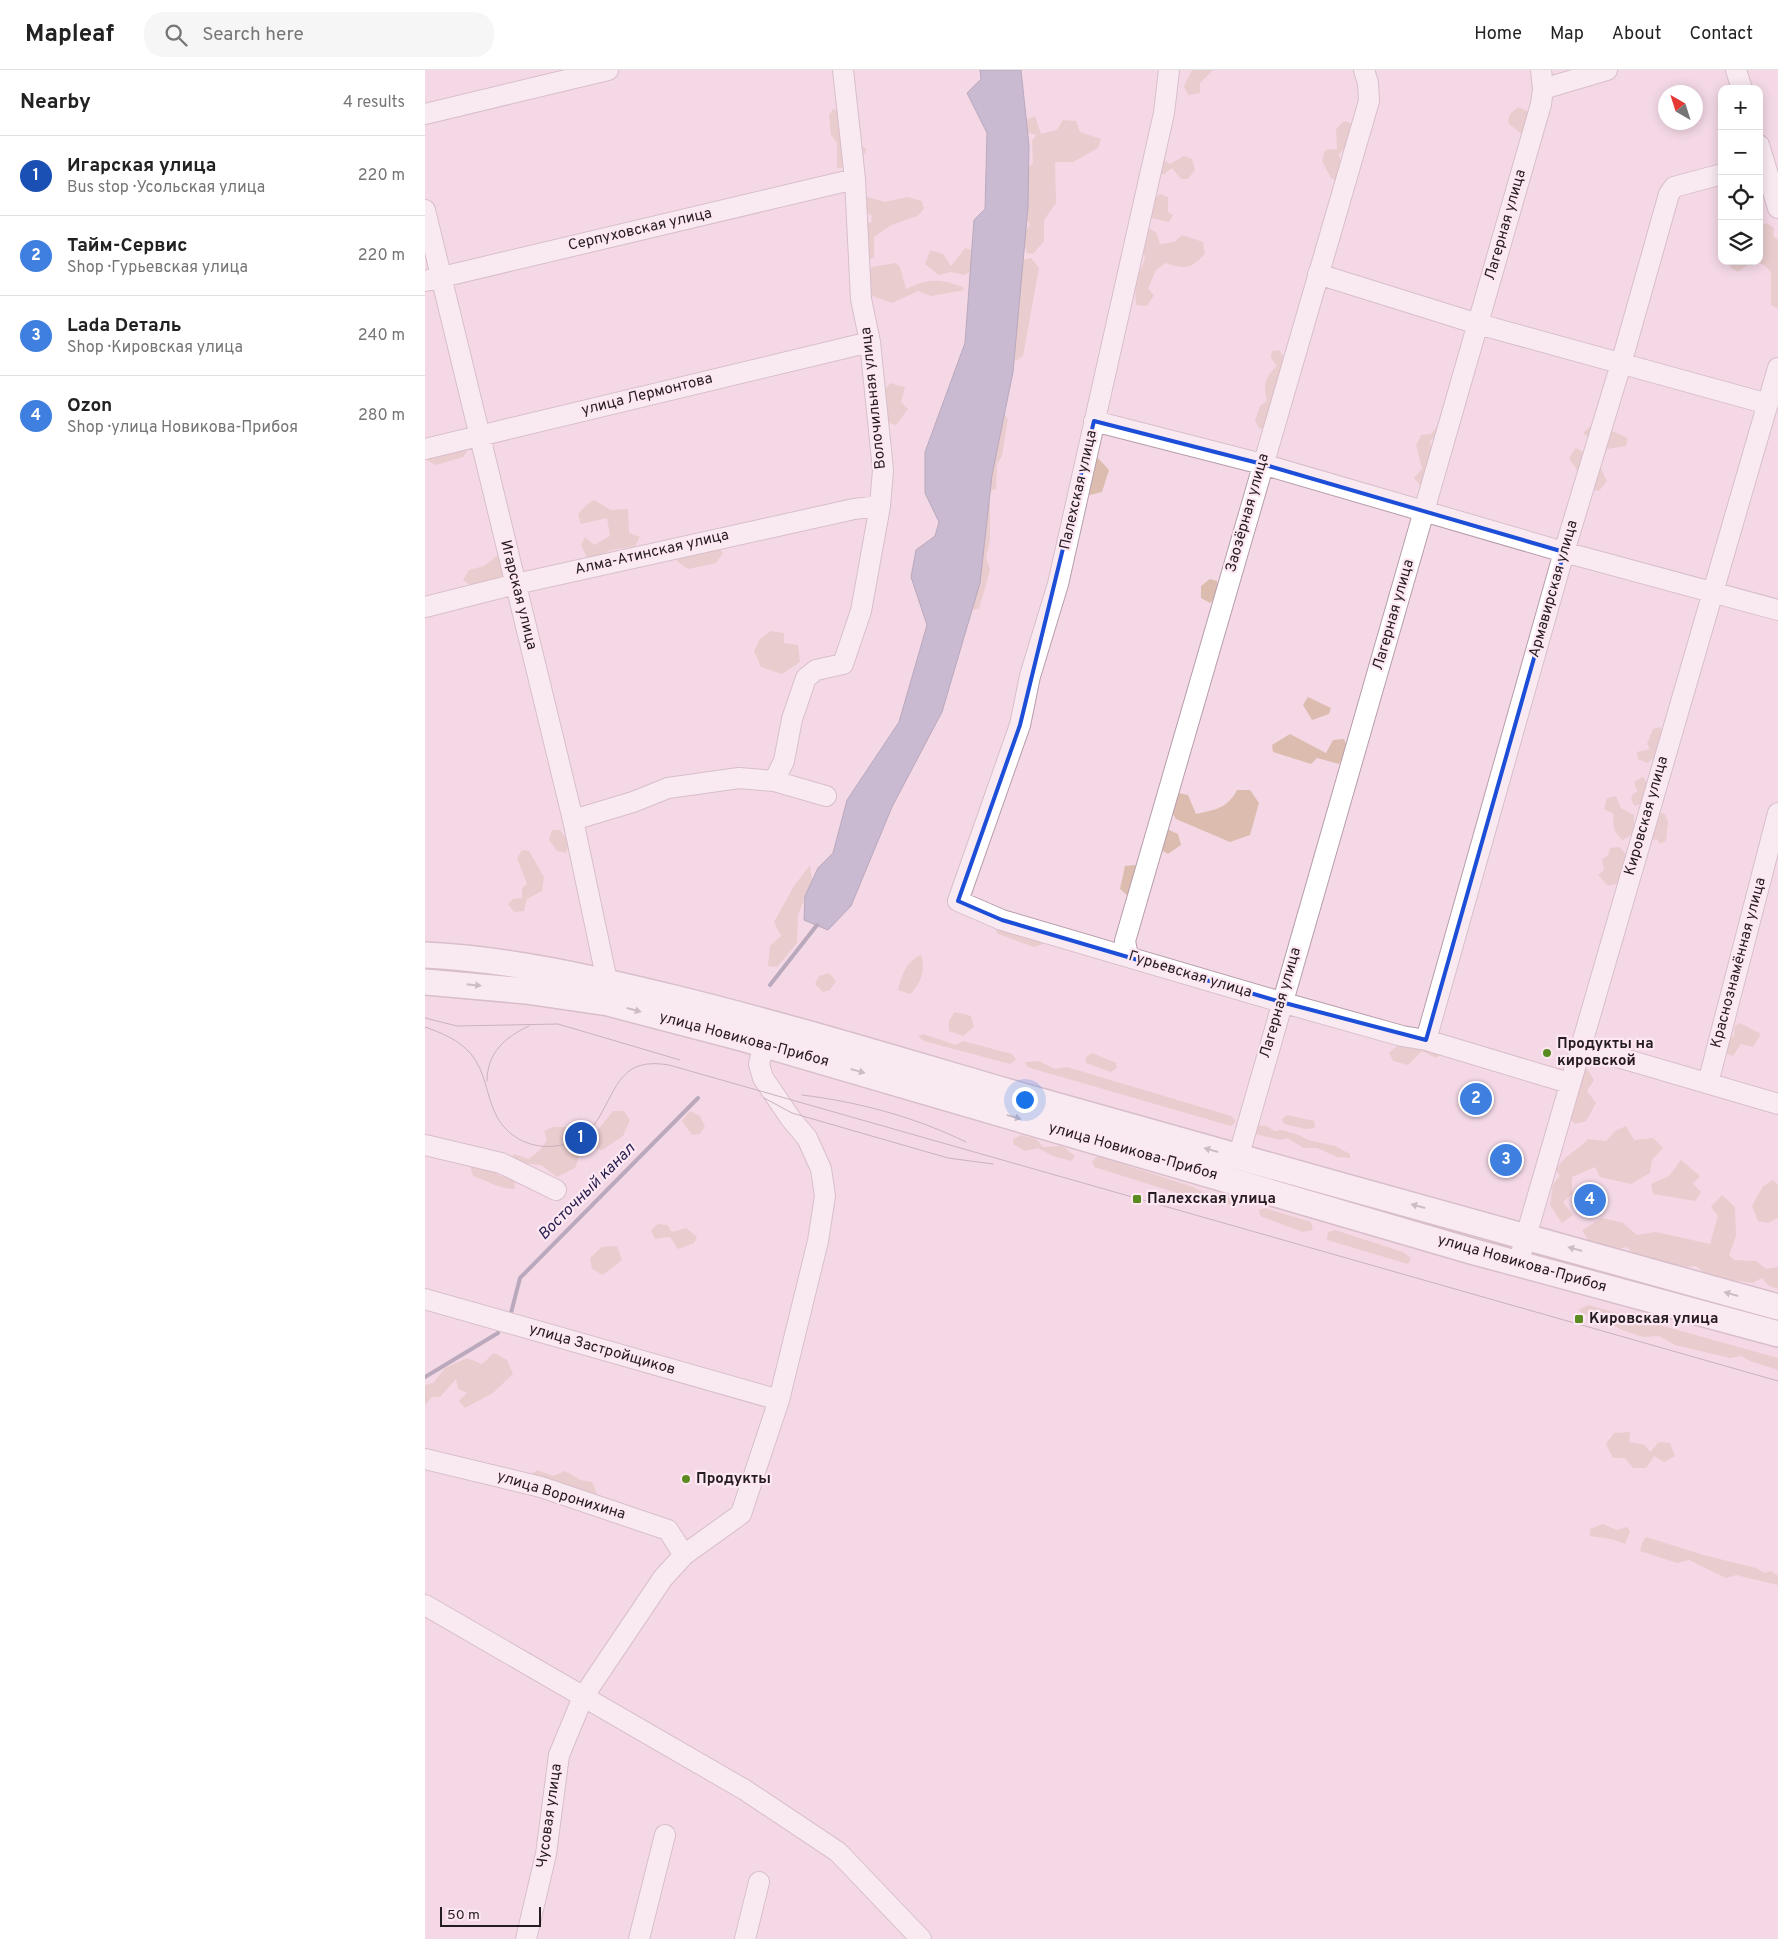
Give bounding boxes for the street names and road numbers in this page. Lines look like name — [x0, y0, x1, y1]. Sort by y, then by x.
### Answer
street label: Лагерная улица — [1481, 167, 1531, 283]
street label: Серпуховская улица — [566, 204, 714, 256]
street label: Волочильная улица — [857, 326, 891, 470]
street label: улица Лермонтова — [580, 370, 714, 420]
street label: Палехская улица — [1056, 428, 1102, 552]
street label: Заозёрная улица — [1222, 451, 1274, 575]
street label: Армавирская улица — [1525, 518, 1583, 660]
street label: Алма-Атинская улица — [573, 526, 731, 580]
street label: Игарская улица — [495, 538, 541, 652]
street label: Лагерная улица — [1369, 557, 1419, 673]
street label: Кировская улица — [1621, 754, 1673, 878]
street label: Краснознамённая улица — [1707, 876, 1771, 1050]
street label: Лагерная улица — [1256, 945, 1306, 1061]
street label: Гурьевская улица — [1126, 947, 1254, 1003]
street label: улица Новикова-Прибоя — [657, 1008, 831, 1072]
street label: улица Новикова-Прибоя — [1046, 1119, 1220, 1185]
street label: улица Новикова-Прибоя — [1435, 1231, 1609, 1297]
street label: улица Застройщиков — [527, 1320, 677, 1380]
street label: улица Воронихина — [494, 1467, 628, 1525]
street label: Чусовая улица — [533, 1762, 567, 1870]

